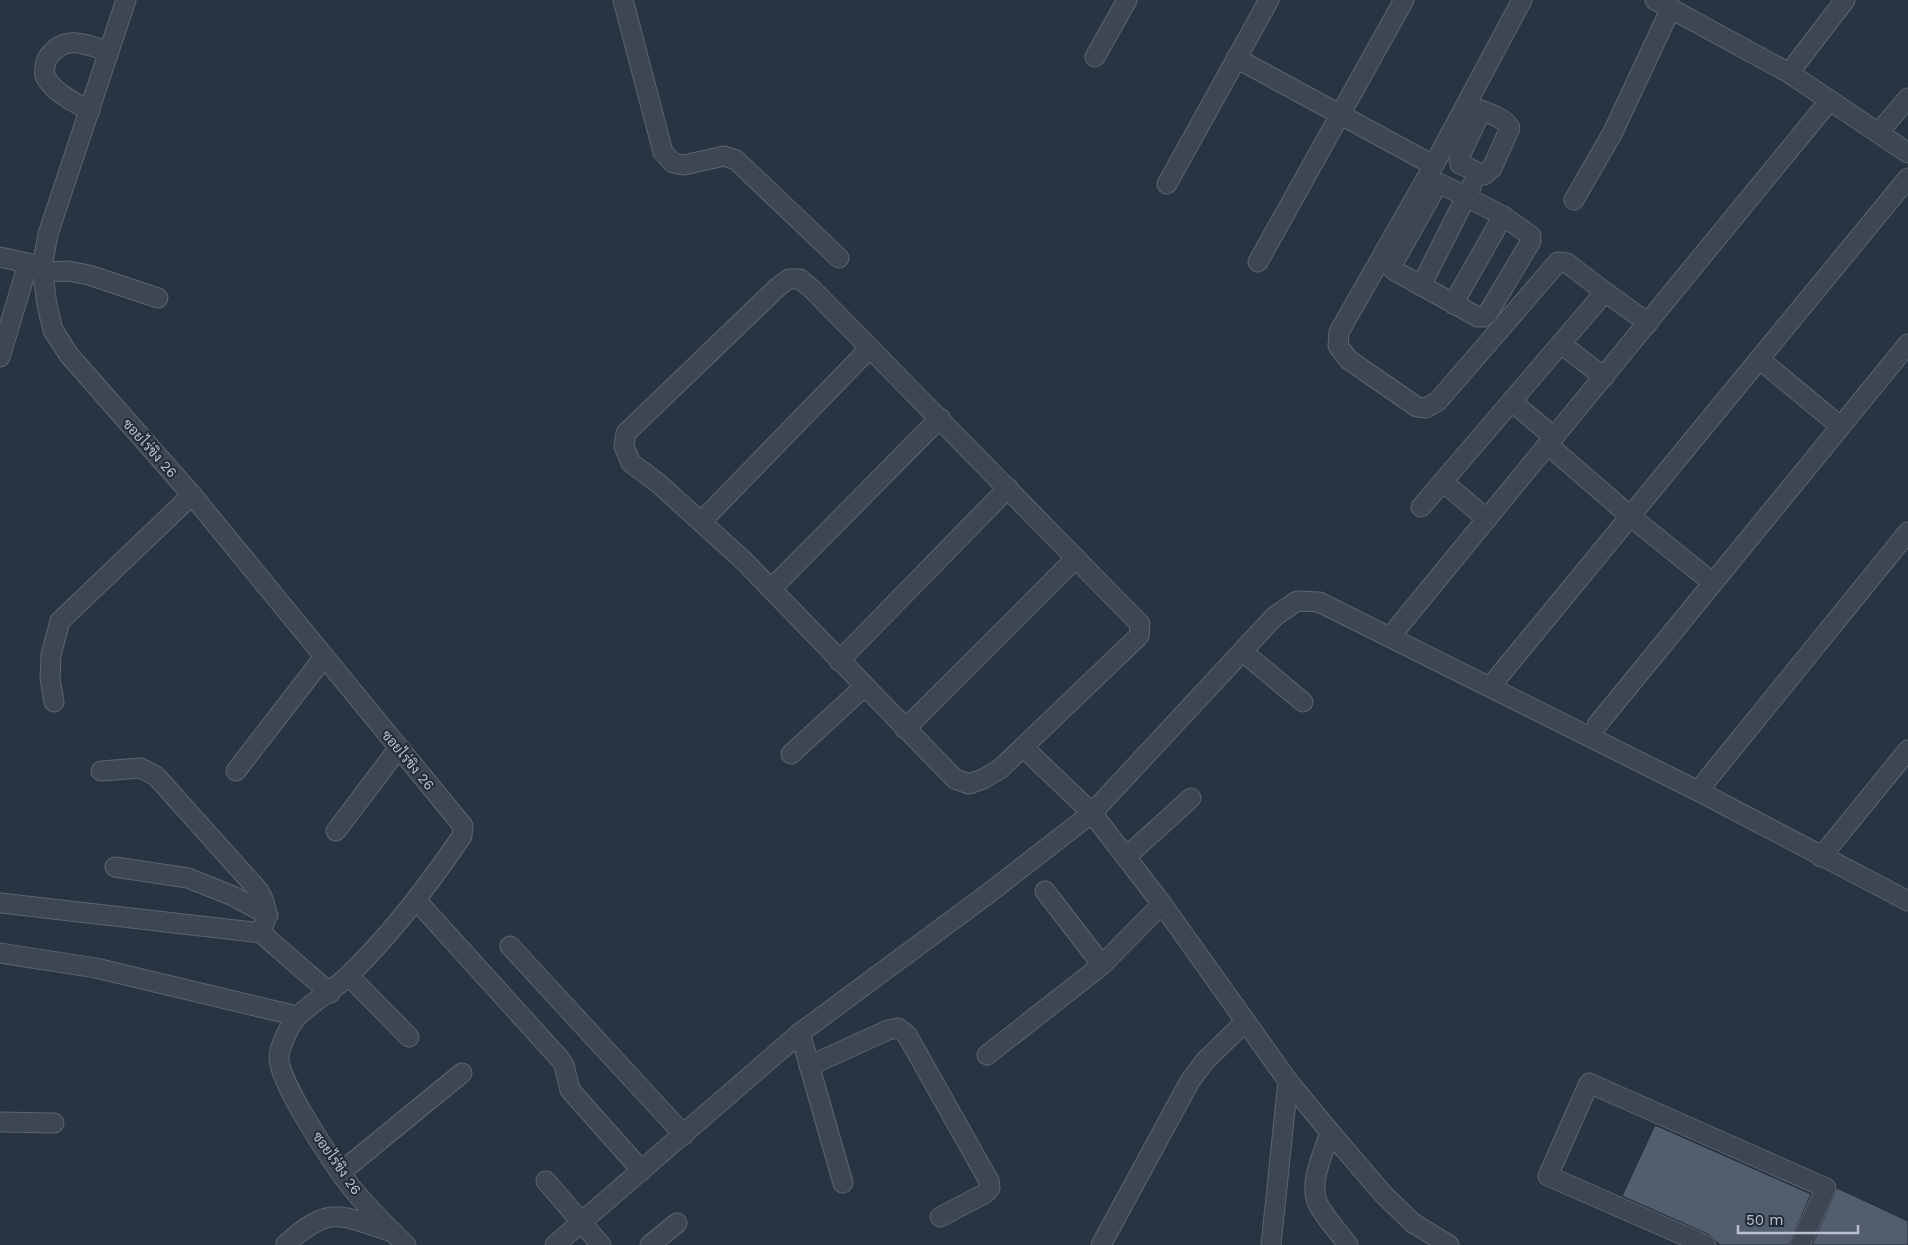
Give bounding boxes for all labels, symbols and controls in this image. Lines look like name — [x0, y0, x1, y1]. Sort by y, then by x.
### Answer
street label: ซอยไร่ขิง 26 — [120, 415, 180, 481]
street label: ซอยไร่ขิง 26 — [378, 727, 438, 793]
street label: ซอยไร่ขิง 26 — [309, 1128, 365, 1198]
scale bar — [1738, 1202, 1858, 1234]
text: 50 m — [1746, 1211, 1783, 1229]

